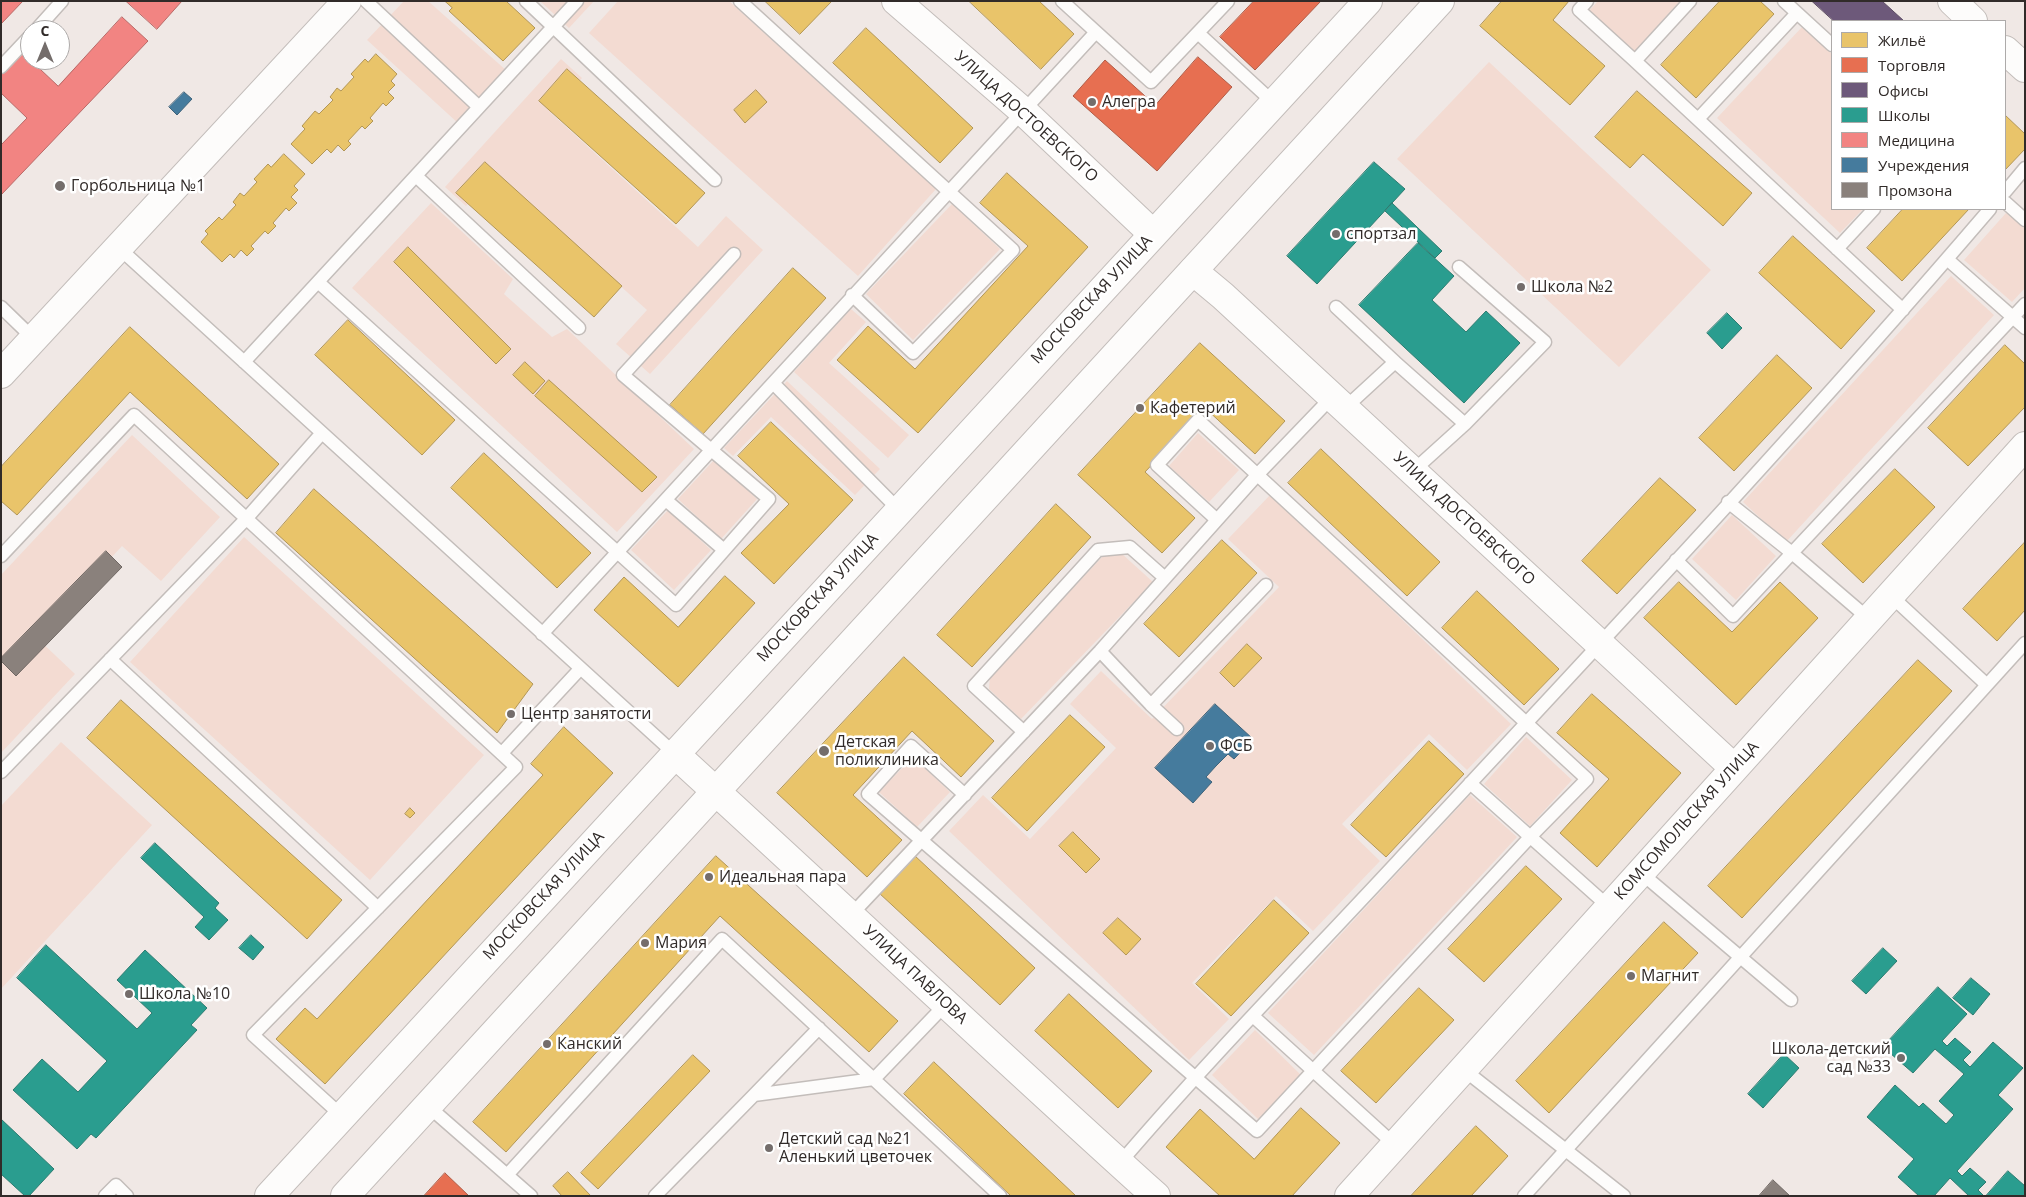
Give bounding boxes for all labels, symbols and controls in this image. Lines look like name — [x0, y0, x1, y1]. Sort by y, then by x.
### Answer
north arrow — [20, 20, 70, 70]
legend — [1831, 20, 2006, 210]
text: С — [41, 21, 49, 40]
text: Жильё — [1878, 30, 1926, 50]
street label: УЛИЦА ДОСТОЕВСКОГО — [950, 48, 1102, 186]
text: Торговля — [1878, 55, 1945, 75]
text: Офисы — [1878, 80, 1929, 100]
place label: Алегра — [1102, 92, 1156, 112]
marker: Алегра — [1086, 96, 1098, 108]
text: Школы — [1878, 105, 1930, 125]
text: Медицина — [1878, 130, 1955, 150]
text: Учреждения — [1878, 155, 1969, 175]
place label: Горбольница №1 — [71, 176, 205, 196]
marker: Горбольница №1 — [53, 179, 67, 193]
text: Промзона — [1878, 180, 1952, 200]
place label: спортзал — [1346, 224, 1416, 244]
marker: спортзал — [1330, 228, 1342, 240]
street label: МОСКОВСКАЯ УЛИЦА — [1027, 232, 1157, 368]
place label: Школа №2 — [1531, 277, 1613, 297]
marker: Школа №2 — [1515, 281, 1527, 293]
place label: Кафетерий — [1150, 398, 1236, 418]
marker: Кафетерий — [1134, 402, 1146, 414]
street label: УЛИЦА ДОСТОЕВСКОГО — [1389, 448, 1539, 590]
street label: МОСКОВСКАЯ УЛИЦА — [753, 530, 883, 666]
place label: Центр занятости — [521, 704, 652, 724]
marker: Центр занятости — [505, 708, 517, 720]
place label: Детская поликлиника — [835, 732, 939, 770]
place label: ФСБ — [1220, 736, 1253, 756]
street label: КОМСОМОЛЬСКАЯ УЛИЦА — [1611, 738, 1763, 904]
marker: ФСБ — [1204, 740, 1216, 752]
marker: Детская поликлиника — [817, 744, 831, 758]
street label: МОСКОВСКАЯ УЛИЦА — [479, 828, 609, 964]
place label: Идеальная пара — [719, 867, 846, 887]
marker: Идеальная пара — [703, 871, 715, 883]
street label: УЛИЦА ПАВЛОВА — [859, 922, 971, 1028]
place label: Мария — [655, 933, 707, 953]
marker: Мария — [639, 937, 651, 949]
place label: Магнит — [1641, 966, 1699, 986]
marker: Магнит — [1625, 970, 1637, 982]
place label: Школа №10 — [139, 984, 230, 1004]
marker: Школа №10 — [123, 988, 135, 1000]
place label: Канский — [557, 1034, 622, 1054]
marker: Канский — [541, 1038, 553, 1050]
place label: Школа-детский сад №33 — [1771, 1039, 1891, 1077]
marker: Школа-детский сад №33 — [1895, 1052, 1907, 1064]
place label: Детский сад №21 Аленький цветочек — [779, 1129, 932, 1167]
marker: Детский сад №21 Аленький цветочек — [763, 1142, 775, 1154]

